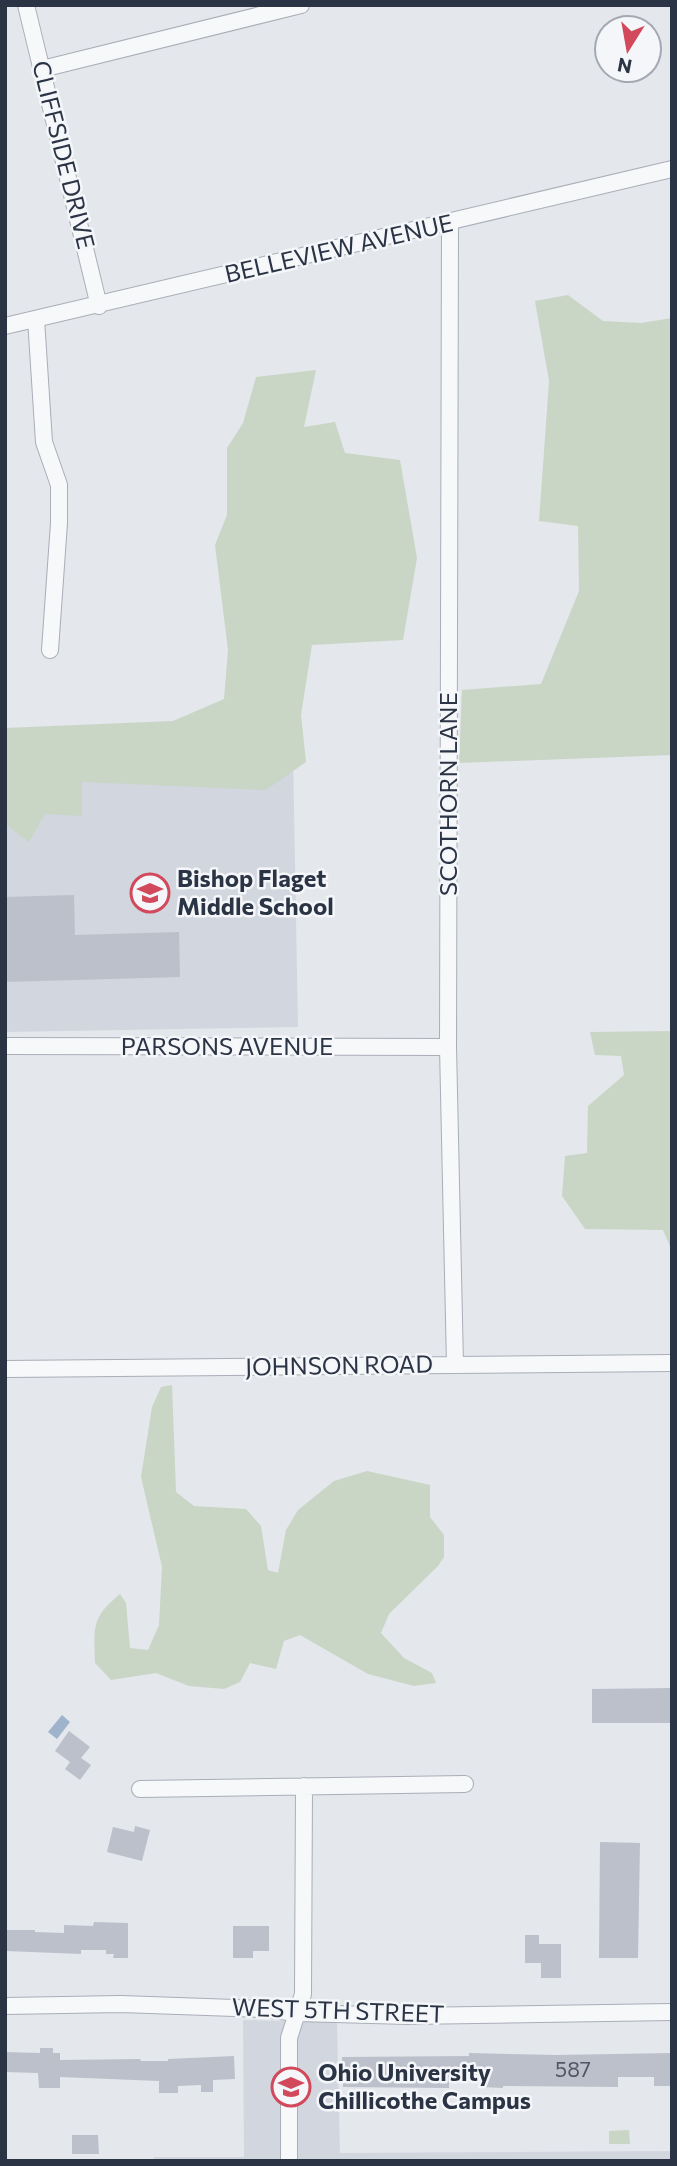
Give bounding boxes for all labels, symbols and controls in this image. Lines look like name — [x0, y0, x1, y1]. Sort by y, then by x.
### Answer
north arrow — [593, 14, 663, 84]
text: N — [615, 54, 634, 79]
street label: CLIFFSIDE DRIVE — [27, 58, 102, 252]
street label: BELLEVIEW AVENUE — [222, 207, 456, 288]
street label: SCOTHORN LANE — [433, 692, 462, 896]
place label: Bishop Flaget Middle School — [177, 863, 334, 920]
school or university icon: Bishop Flaget Middle School — [129, 872, 171, 914]
street label: PARSONS AVENUE — [121, 1031, 333, 1060]
street label: JOHNSON ROAD — [245, 1348, 433, 1381]
street label: WEST 5TH STREET — [231, 1991, 445, 2028]
house number: 587 — [555, 2056, 591, 2081]
place label: Ohio University Chillicothe Campus — [318, 2057, 531, 2114]
school or university icon: Ohio University Chillicothe Campus — [270, 2066, 312, 2108]

